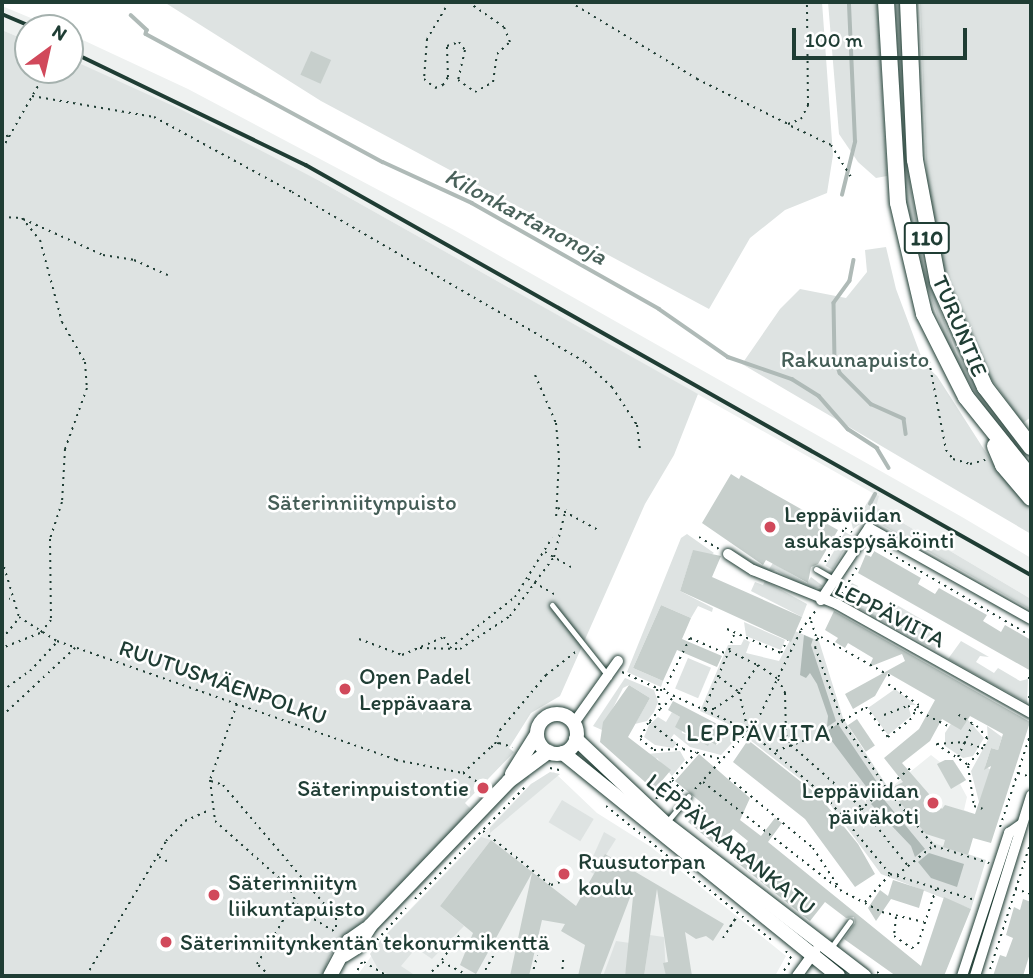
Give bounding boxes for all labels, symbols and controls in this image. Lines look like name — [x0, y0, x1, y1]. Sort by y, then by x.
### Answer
north arrow — [14, 14, 84, 84]
scale bar — [795, 14, 970, 58]
text: N — [48, 20, 71, 46]
text: 100 m — [805, 27, 863, 52]
water label: Kilonkartanonoja — [440, 161, 612, 271]
road number: 110 — [902, 220, 951, 256]
street label: TURUNTIE — [926, 271, 994, 381]
park label: Rakuunapuisto — [781, 345, 929, 373]
park label: Säterinniitynpuisto — [267, 488, 457, 516]
place label: Leppäviidan asukaspysäköinti — [784, 500, 954, 554]
marker: Leppäviidan asukaspysäköinti — [762, 519, 778, 535]
street label: LEPPÄVIITA — [830, 574, 950, 654]
street label: RUUTUSMÄENPOLKU — [116, 633, 330, 731]
place label: Open Padel Leppävaara — [359, 662, 472, 716]
marker: Open Padel Leppävaara — [337, 681, 353, 697]
district label: LEPPÄVIITA — [687, 719, 831, 747]
street label: LEPPÄVAARANKATU — [641, 767, 821, 921]
place label: Säterinpuistontie — [297, 774, 469, 802]
place label: Leppäviidan päiväkoti — [802, 776, 919, 830]
marker: Säterinpuistontie — [475, 780, 491, 796]
marker: Leppäviidan päiväkoti — [925, 795, 941, 811]
place label: Ruusutorpan koulu — [578, 847, 705, 901]
marker: Ruusutorpan koulu — [556, 866, 572, 882]
place label: Säterinniityn liikuntapuisto — [228, 868, 365, 922]
marker: Säterinniityn liikuntapuisto — [206, 887, 222, 903]
place label: Säterinniitynkentän tekonurmikenttä — [180, 928, 550, 956]
marker: Säterinniitynkentän tekonurmikenttä — [158, 934, 174, 950]

